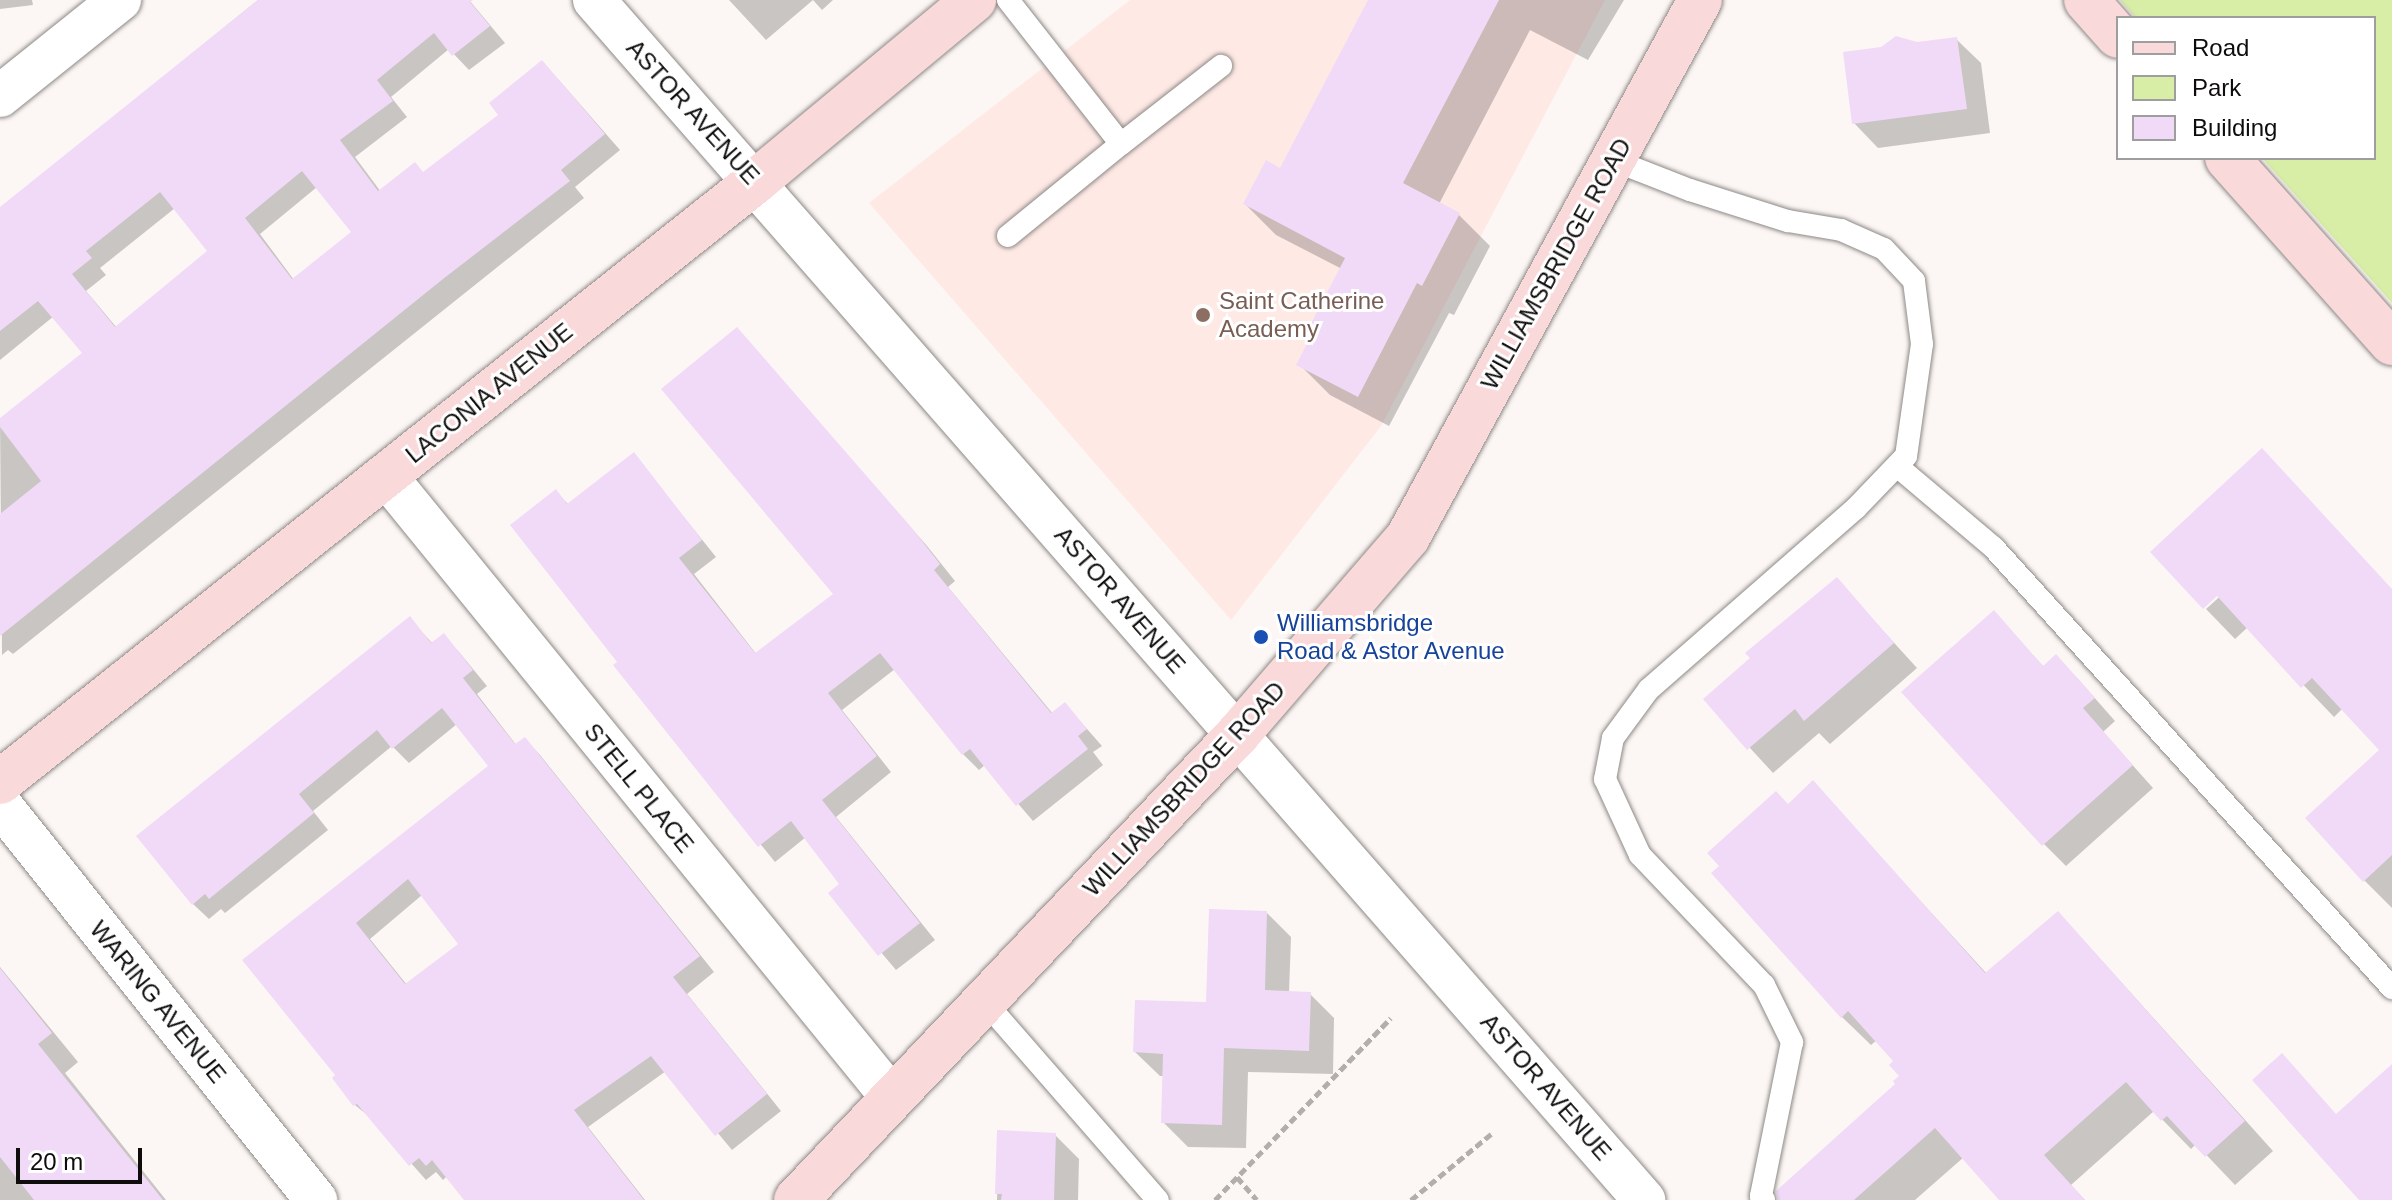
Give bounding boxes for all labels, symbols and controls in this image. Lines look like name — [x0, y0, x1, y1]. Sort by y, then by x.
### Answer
legend — [2116, 16, 2376, 160]
street label: ASTOR AVENUE — [620, 33, 766, 191]
text: Road — [2192, 34, 2249, 61]
text: Park — [2192, 74, 2241, 101]
text: Building — [2192, 114, 2277, 141]
street label: WILLIAMSBRIDGE ROAD — [1475, 133, 1637, 395]
place label: Saint Catherine Academy — [1219, 287, 1384, 343]
marker: Saint Catherine Academy — [1194, 306, 1212, 324]
street label: LACONIA AVENUE — [399, 316, 579, 470]
street label: ASTOR AVENUE — [1048, 520, 1192, 680]
place label: Williamsbridge Road & Astor Avenue — [1277, 609, 1507, 665]
marker: Williamsbridge Road & Astor Avenue — [1252, 628, 1270, 646]
street label: WILLIAMSBRIDGE ROAD — [1077, 676, 1291, 902]
street label: STELL PLACE — [578, 717, 700, 859]
street label: WARING AVENUE — [83, 915, 233, 1089]
street label: ASTOR AVENUE — [1474, 1007, 1618, 1167]
scale bar — [20, 1132, 146, 1182]
text: 20 m — [30, 1148, 83, 1175]

